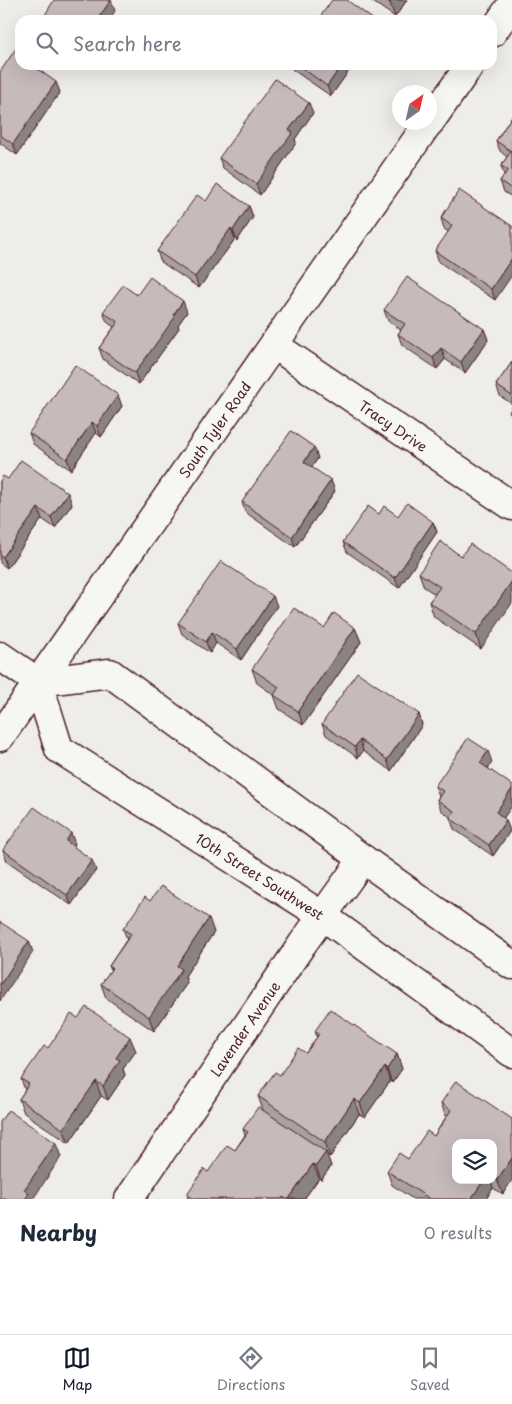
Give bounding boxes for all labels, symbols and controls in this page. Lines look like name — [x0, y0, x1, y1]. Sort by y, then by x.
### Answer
search box — [15, 15, 497, 70]
icon: search — [33, 29, 61, 57]
text: Search here — [73, 29, 182, 57]
north arrow — [392, 85, 437, 130]
street label: South Tyler Road — [174, 377, 256, 482]
street label: Tracy Drive — [355, 395, 432, 457]
street label: 10th Street Southwest — [192, 828, 328, 925]
street label: Lavender Avenue — [205, 976, 285, 1081]
map controls — [452, 1139, 497, 1184]
button: layers — [452, 1139, 497, 1184]
text: Nearby — [20, 1216, 97, 1248]
text: 0 results — [424, 1220, 492, 1244]
tab: Map — [62, 1344, 92, 1395]
tab: Directions — [217, 1344, 285, 1395]
tab: Saved — [410, 1344, 450, 1395]

